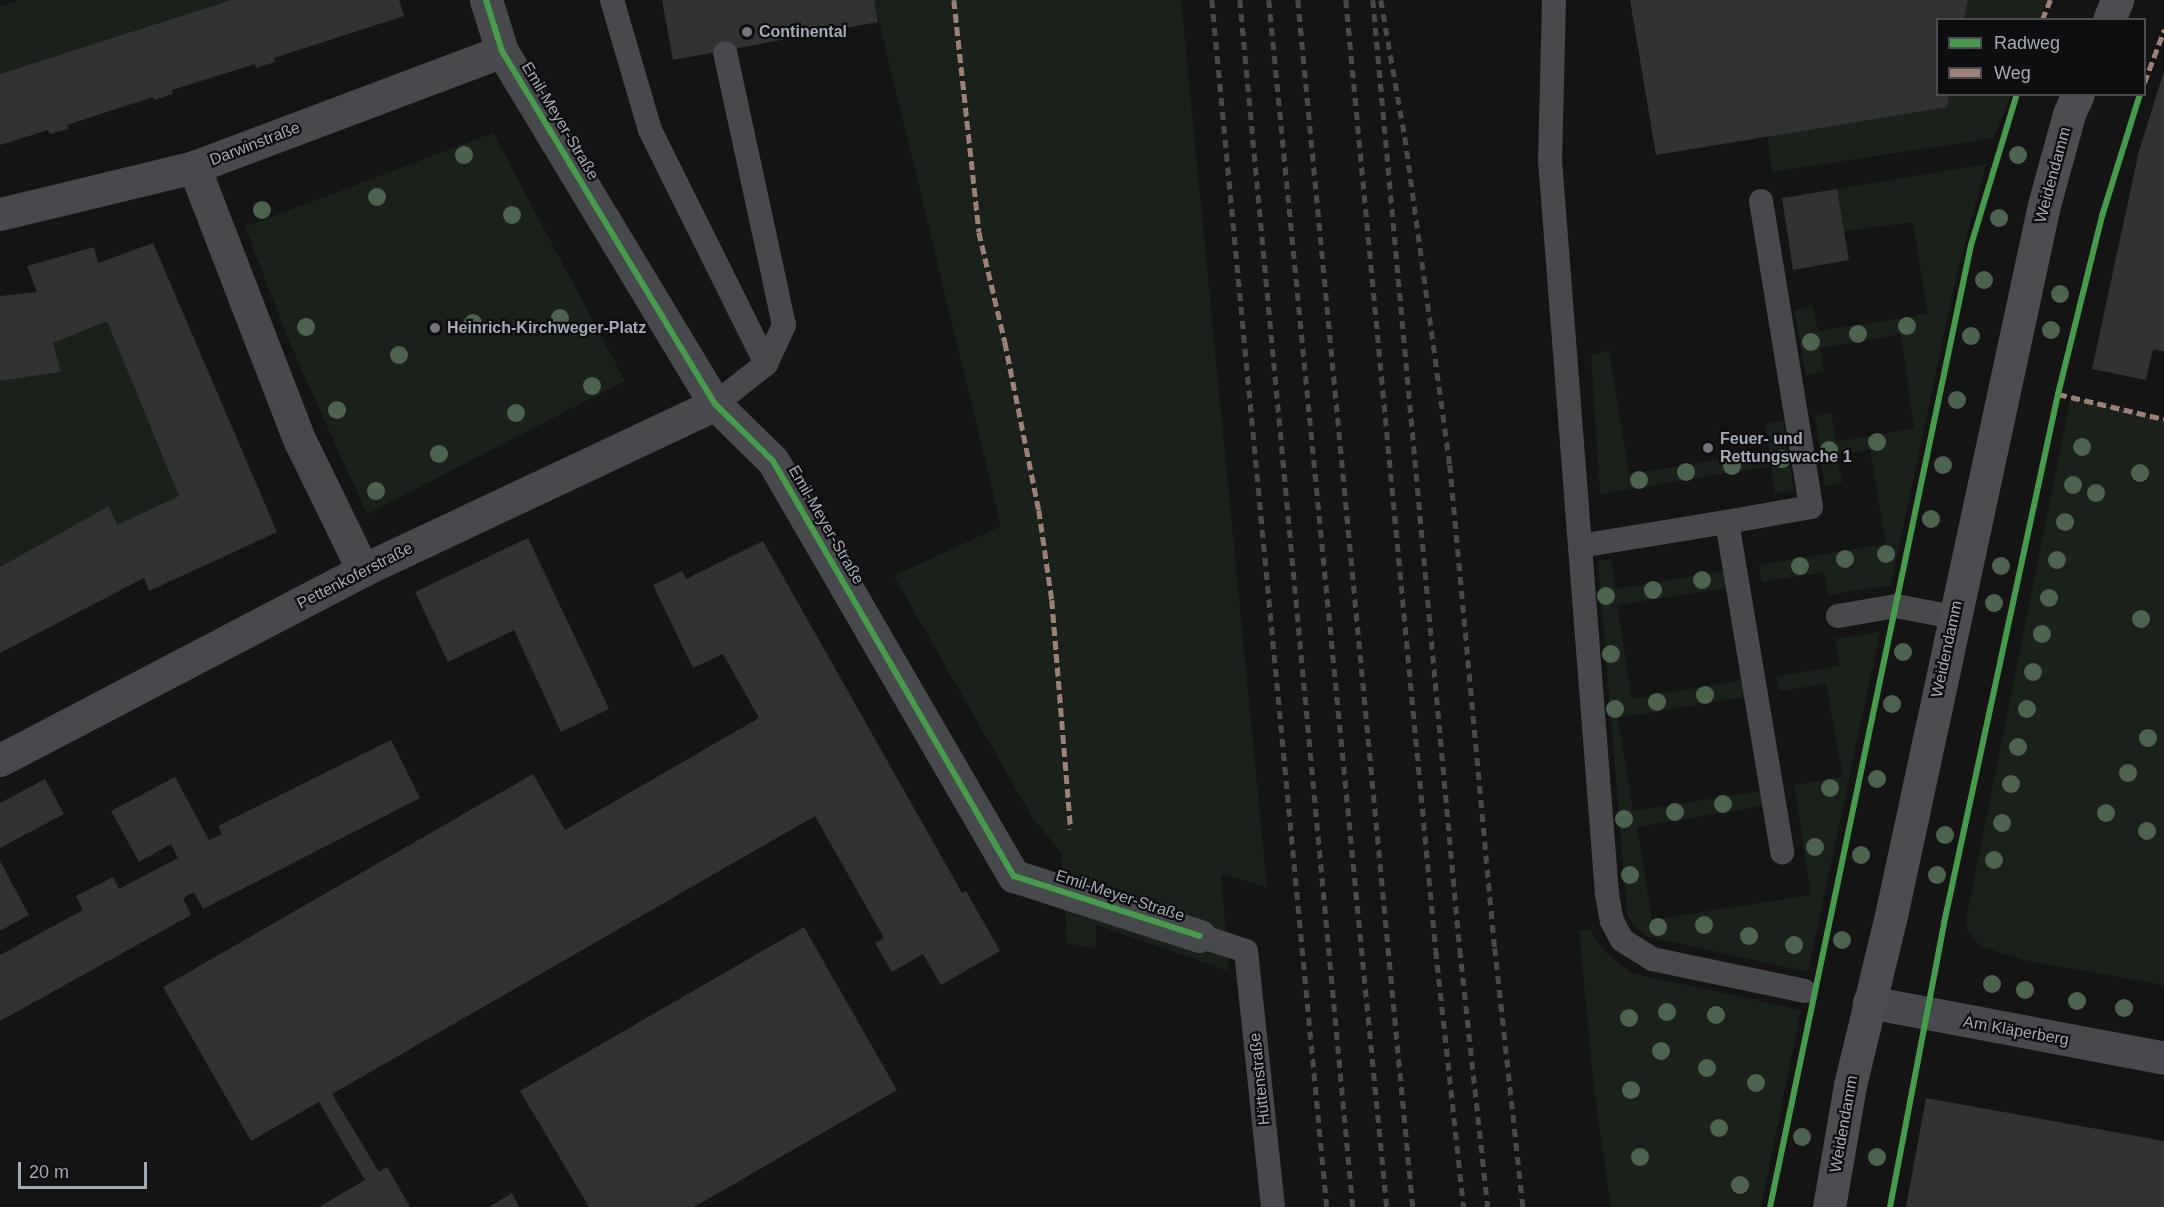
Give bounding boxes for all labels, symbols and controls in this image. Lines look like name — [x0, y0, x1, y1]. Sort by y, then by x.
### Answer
legend — [1936, 18, 2146, 96]
place label: Continental — [759, 22, 847, 42]
marker: Continental — [740, 25, 754, 39]
text: Radweg — [1994, 33, 2060, 53]
street label: Emil-Meyer-Straße — [517, 59, 603, 183]
text: Weg — [1994, 63, 2031, 83]
street label: Darwinstraße — [207, 118, 303, 170]
street label: Weidendamm — [2031, 125, 2075, 225]
place label: Heinrich-Kirchweger-Platz — [447, 318, 646, 338]
marker: Heinrich-Kirchweger-Platz — [428, 321, 442, 335]
place label: Feuer- und Rettungswache 1 — [1720, 429, 1852, 467]
marker: Feuer- und Rettungswache 1 — [1701, 441, 1715, 455]
street label: Emil-Meyer-Straße — [784, 462, 868, 588]
street label: Pettenkoferstraße — [294, 539, 416, 613]
street label: Weidendamm — [1927, 599, 1967, 699]
street label: Emil-Meyer-Straße — [1053, 866, 1187, 926]
street label: Am Kläperberg — [1962, 1012, 2070, 1050]
street label: Hüttenstraße — [1246, 1032, 1274, 1126]
street label: Weidendamm — [1826, 1074, 1862, 1174]
scale bar — [21, 1150, 150, 1188]
text: 20 m — [29, 1162, 69, 1182]

